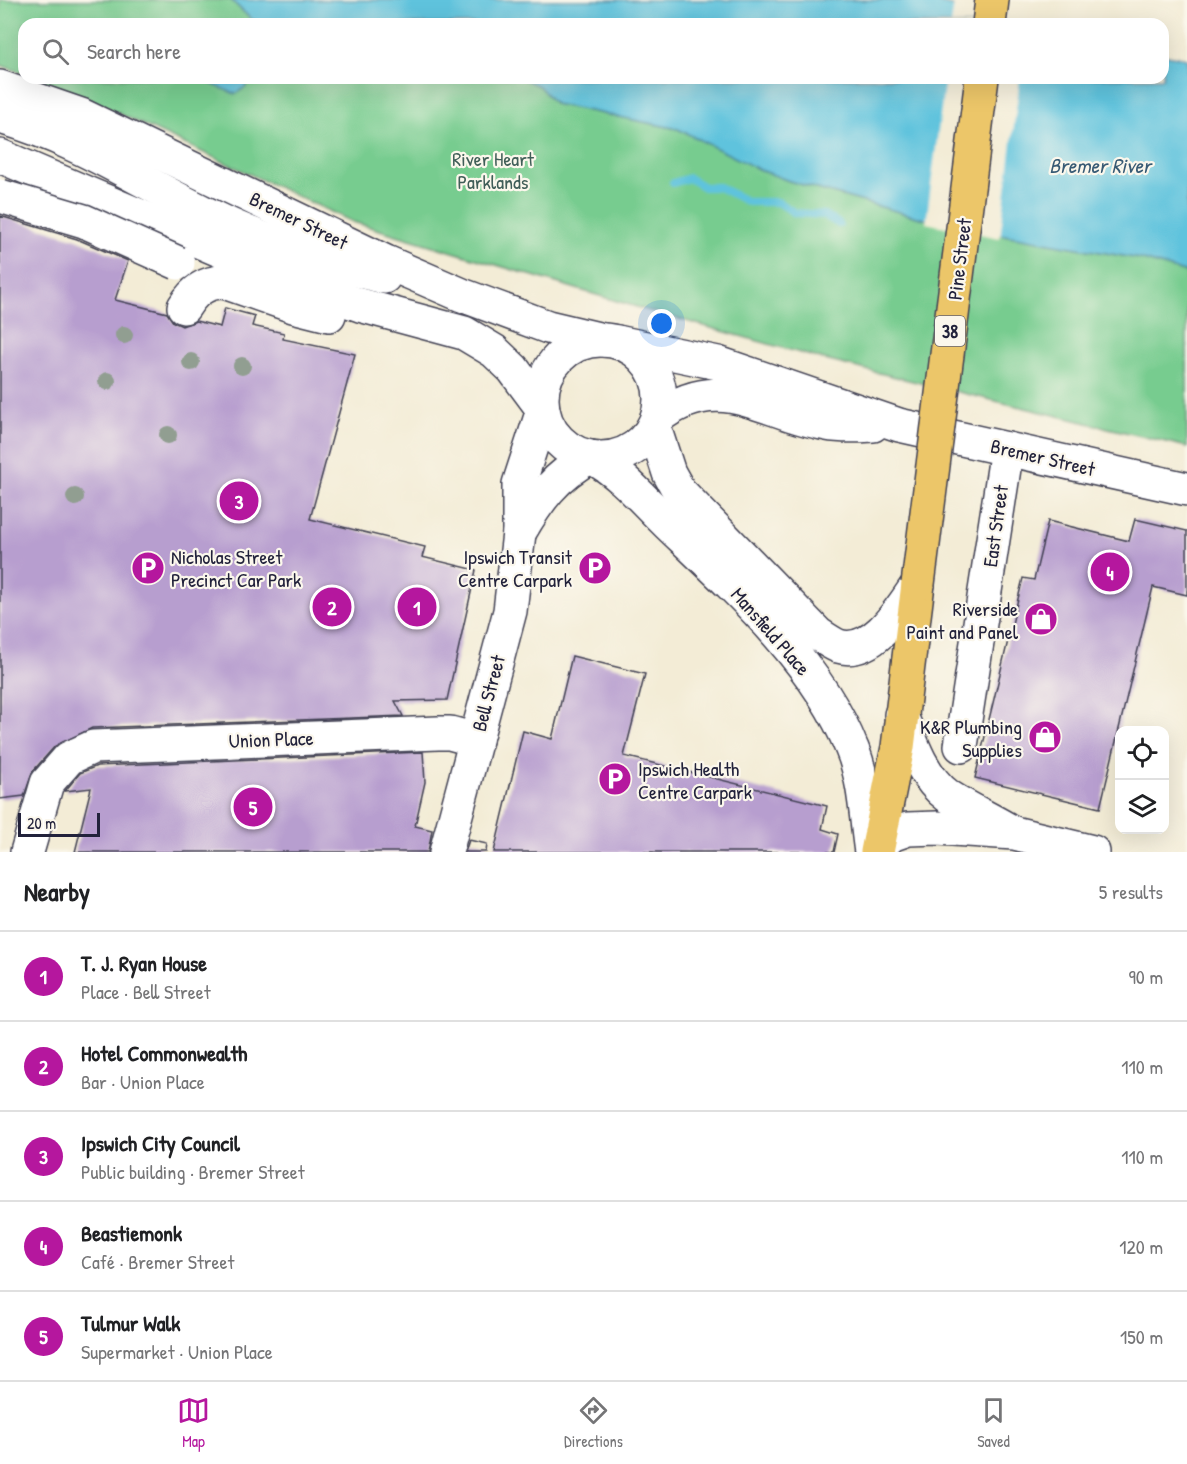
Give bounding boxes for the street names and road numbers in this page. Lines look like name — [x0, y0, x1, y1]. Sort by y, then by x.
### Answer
street label: Bremer Street — [245, 185, 354, 256]
street label: Pine Street — [941, 215, 978, 301]
road number: 38 — [935, 316, 965, 346]
street label: Bremer Street — [988, 432, 1099, 482]
street label: East Street — [976, 482, 1014, 569]
street label: Mansfield Place — [725, 581, 817, 681]
street label: Bell Street — [465, 651, 511, 734]
street label: Union Place — [228, 724, 314, 754]

